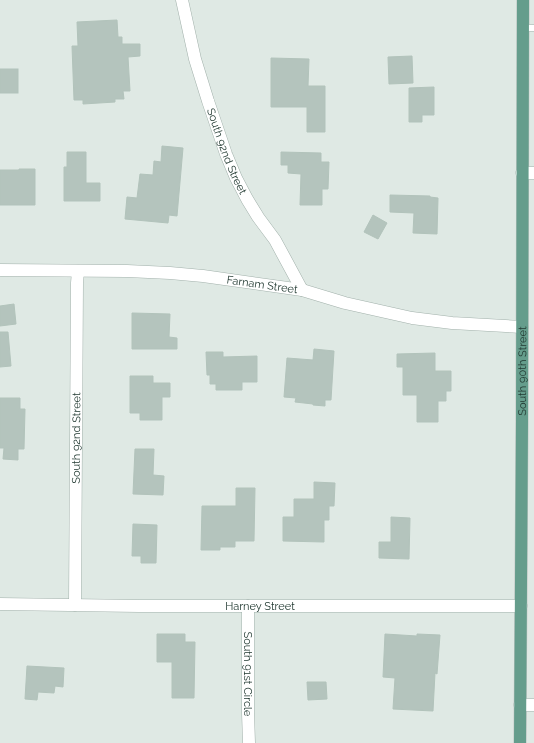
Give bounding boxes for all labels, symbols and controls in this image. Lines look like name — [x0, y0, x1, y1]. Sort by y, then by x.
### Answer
street label: South 92nd Street — [204, 106, 250, 197]
street label: Farnam Street — [226, 273, 299, 296]
street label: South 90th Street — [516, 326, 529, 416]
street label: South 92nd Street — [69, 392, 83, 484]
street label: Harney Street — [225, 600, 295, 613]
street label: South 91st Circle — [241, 632, 255, 717]

